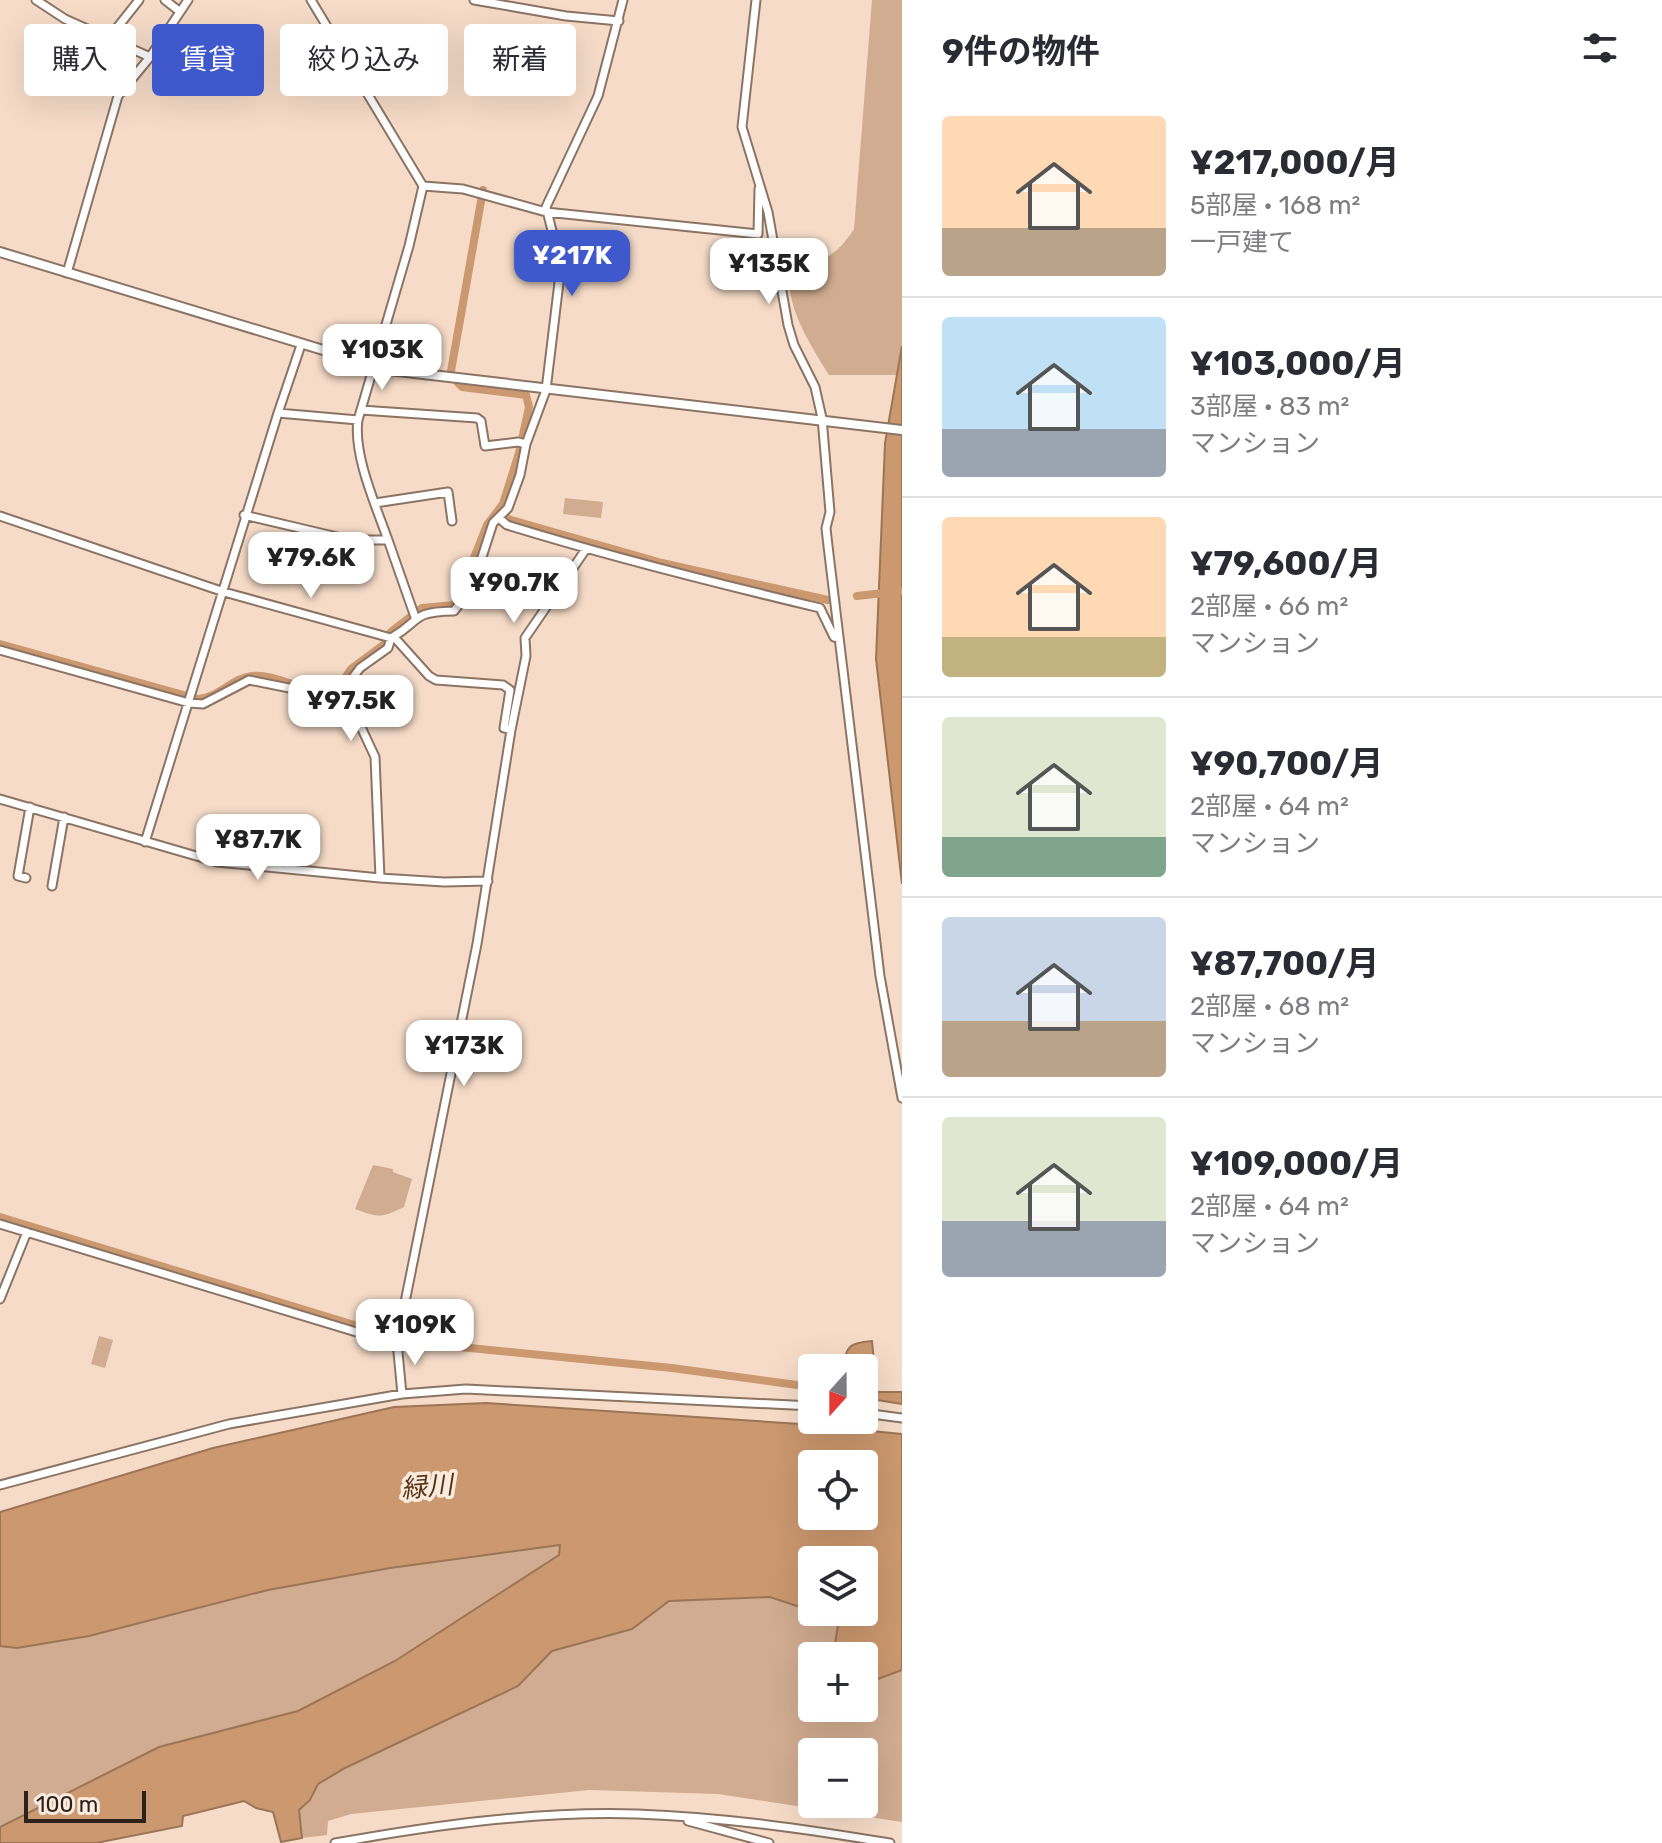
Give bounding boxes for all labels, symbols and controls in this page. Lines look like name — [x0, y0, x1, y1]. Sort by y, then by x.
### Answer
chip: 購入 — [24, 24, 136, 96]
chip: 賃貸 — [152, 24, 264, 96]
chip: 絞り込み — [280, 24, 448, 96]
chip: 新着 — [464, 24, 576, 96]
icon: filters — [1578, 26, 1622, 70]
text: 9件の物件 — [942, 31, 1100, 72]
text: ¥217,000/月 — [1190, 142, 1400, 183]
icon: home — [1006, 148, 1102, 244]
text: 5部屋 · 168 m² — [1190, 190, 1360, 221]
text: 一戸建て — [1190, 227, 1294, 258]
pin: ¥217K — [516, 230, 628, 298]
pin: ¥135K — [713, 238, 825, 306]
text: ¥217K — [532, 240, 612, 271]
text: ¥135K — [728, 248, 810, 279]
pin: ¥103K — [326, 324, 438, 392]
text: ¥103K — [341, 334, 423, 365]
text: ¥103,000/月 — [1190, 343, 1406, 384]
icon: home — [1006, 349, 1102, 445]
text: 3部屋 · 83 m² — [1190, 391, 1349, 422]
text: マンション — [1190, 428, 1320, 459]
pin: ¥79.6K — [246, 532, 376, 600]
text: ¥79.6K — [266, 542, 356, 573]
text: ¥79,600/月 — [1190, 543, 1382, 584]
icon: home — [1006, 549, 1102, 645]
pin: ¥90.7K — [449, 557, 579, 625]
text: ¥90.7K — [469, 567, 559, 598]
text: 2部屋 · 66 m² — [1190, 591, 1348, 622]
text: マンション — [1190, 628, 1320, 659]
pin: ¥97.5K — [286, 675, 416, 743]
text: ¥97.5K — [306, 685, 396, 716]
text: ¥90,700/月 — [1190, 743, 1384, 784]
icon: home — [1006, 749, 1102, 845]
text: 2部屋 · 64 m² — [1190, 791, 1349, 822]
pin: ¥87.7K — [193, 814, 323, 882]
text: ¥87.7K — [214, 824, 302, 855]
text: マンション — [1190, 828, 1320, 859]
text: ¥87,700/月 — [1190, 943, 1379, 984]
icon: home — [1006, 949, 1102, 1045]
text: 2部屋 · 68 m² — [1190, 991, 1349, 1022]
pin: ¥173K — [408, 1020, 520, 1088]
text: マンション — [1190, 1028, 1320, 1059]
text: ¥173K — [424, 1030, 504, 1061]
text: ¥109,000/月 — [1190, 1143, 1403, 1184]
icon: home — [1006, 1149, 1102, 1245]
text: 2部屋 · 64 m² — [1190, 1191, 1349, 1222]
text: マンション — [1190, 1228, 1320, 1259]
pin: ¥109K — [359, 1299, 471, 1367]
text: ¥109K — [374, 1309, 456, 1340]
north arrow — [798, 1354, 878, 1434]
map controls — [798, 1354, 878, 1818]
button: locate — [798, 1450, 878, 1530]
water label: 緑川 — [400, 1469, 457, 1505]
button: layers — [798, 1546, 878, 1626]
button: + — [798, 1642, 878, 1722]
button: − — [798, 1738, 878, 1818]
scale bar — [24, 1787, 146, 1823]
text: 100 m — [36, 1791, 98, 1818]

